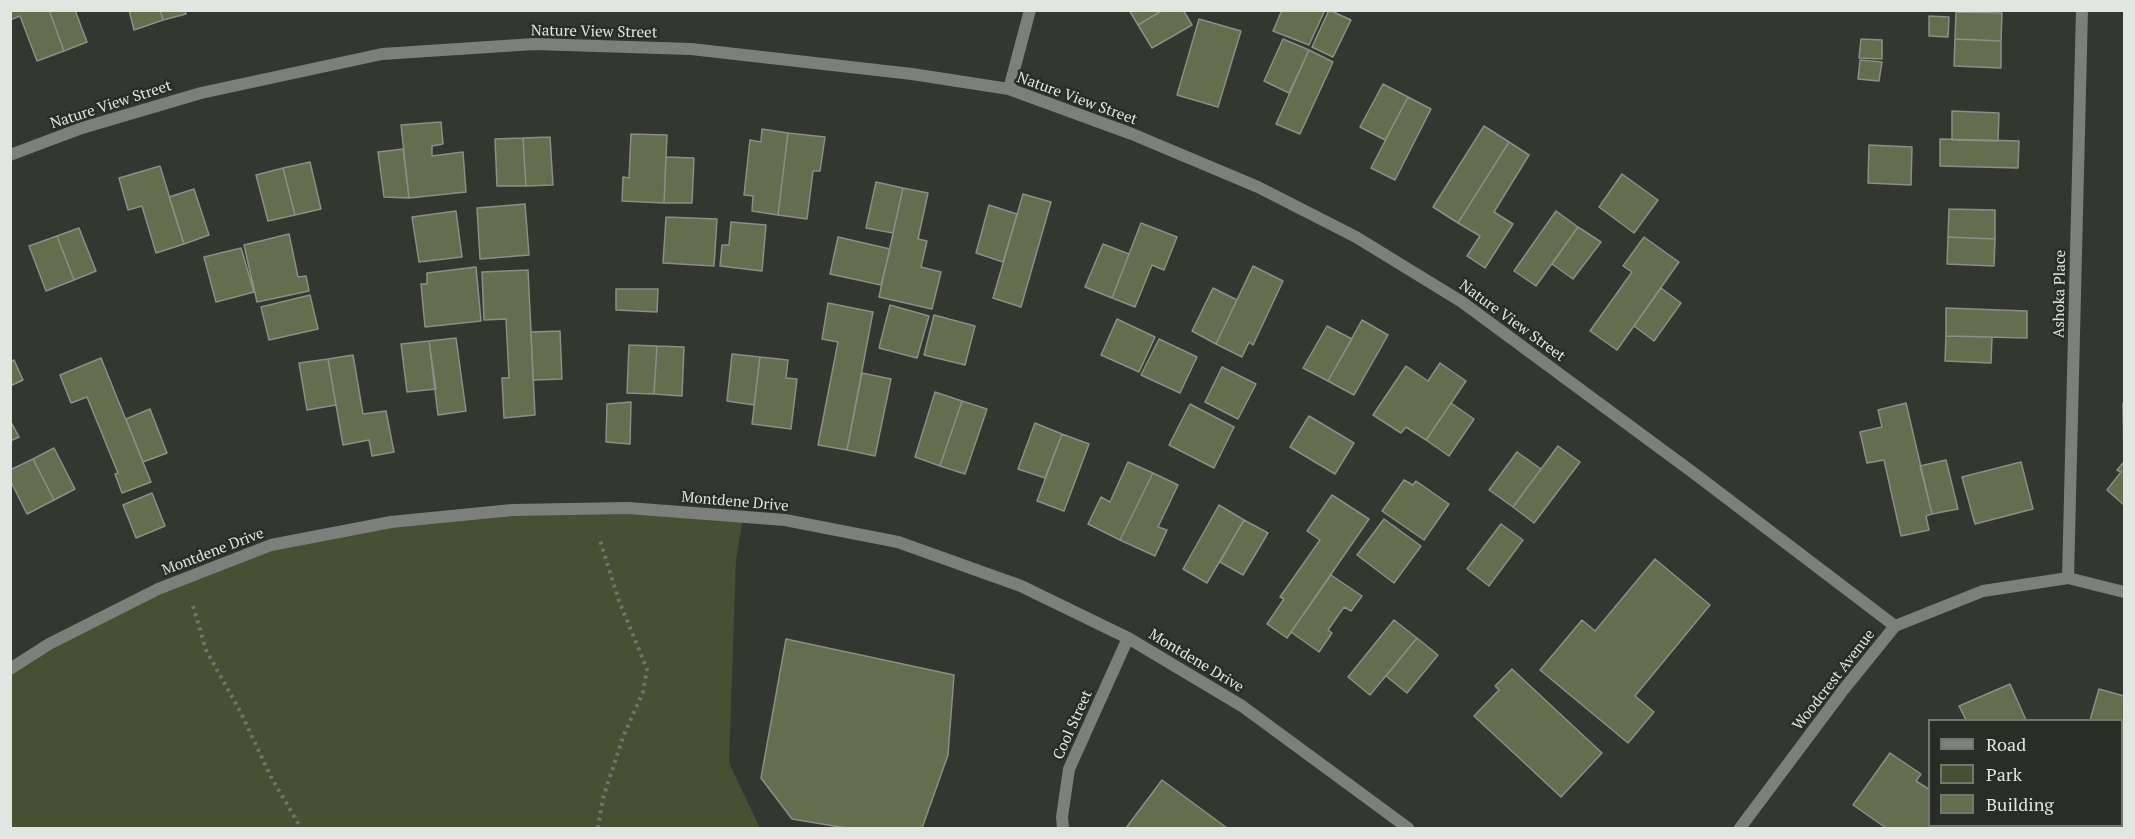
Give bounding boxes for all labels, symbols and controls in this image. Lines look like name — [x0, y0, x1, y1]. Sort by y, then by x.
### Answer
street label: Nature View Street — [531, 22, 657, 42]
street label: Nature View Street — [1014, 69, 1140, 129]
street label: Nature View Street — [48, 77, 174, 133]
street label: Ashoka Place — [2050, 250, 2070, 338]
street label: Nature View Street — [1456, 277, 1568, 365]
street label: Montdene Drive — [681, 488, 789, 516]
street label: Montdene Drive — [160, 524, 266, 580]
street label: Montdene Drive — [1145, 626, 1247, 696]
street label: Woodcrest Avenue — [1789, 626, 1879, 734]
street label: Cool Street — [1050, 688, 1096, 762]
legend — [1928, 719, 2123, 827]
text: Road — [1986, 732, 2026, 756]
text: Park — [1986, 762, 2022, 786]
text: Building — [1986, 792, 2054, 816]

